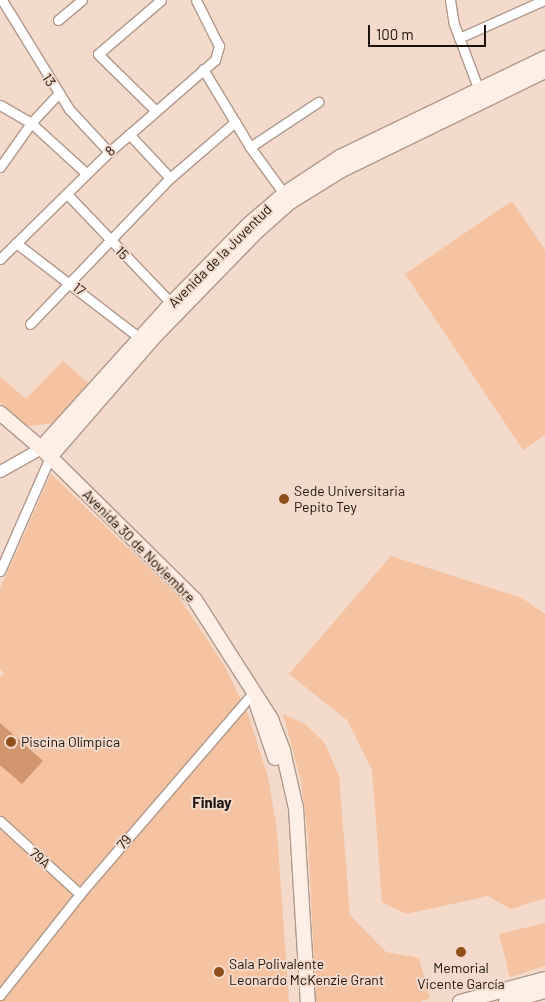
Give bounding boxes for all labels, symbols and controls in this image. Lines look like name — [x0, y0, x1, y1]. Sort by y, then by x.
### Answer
scale bar — [370, 15, 488, 47]
text: 100 m — [376, 25, 414, 43]
street label: 13 — [39, 70, 59, 90]
street label: 8 — [102, 142, 118, 160]
street label: Avenida de la Juventud — [165, 201, 275, 311]
street label: 15 — [112, 243, 132, 263]
street label: 17 — [69, 279, 89, 299]
place label: Sede Universitaria Pepito Tey — [294, 483, 405, 516]
street label: Avenida 30 de Noviembre — [79, 486, 199, 606]
marker: Sede Universitaria Pepito Tey — [278, 493, 290, 505]
place label: Piscina Olímpica — [21, 734, 120, 750]
marker: Piscina Olímpica — [5, 736, 17, 748]
district label: Finlay — [192, 794, 232, 812]
street label: 79 — [113, 831, 135, 853]
street label: 79A — [26, 844, 54, 872]
marker: Memorial Vicente García — [455, 946, 467, 958]
place label: Sala Polivalente Leonardo McKenzie Grant — [229, 956, 384, 989]
place label: Memorial Vicente García — [417, 960, 505, 992]
marker: Sala Polivalente Leonardo McKenzie Grant — [213, 966, 225, 978]

